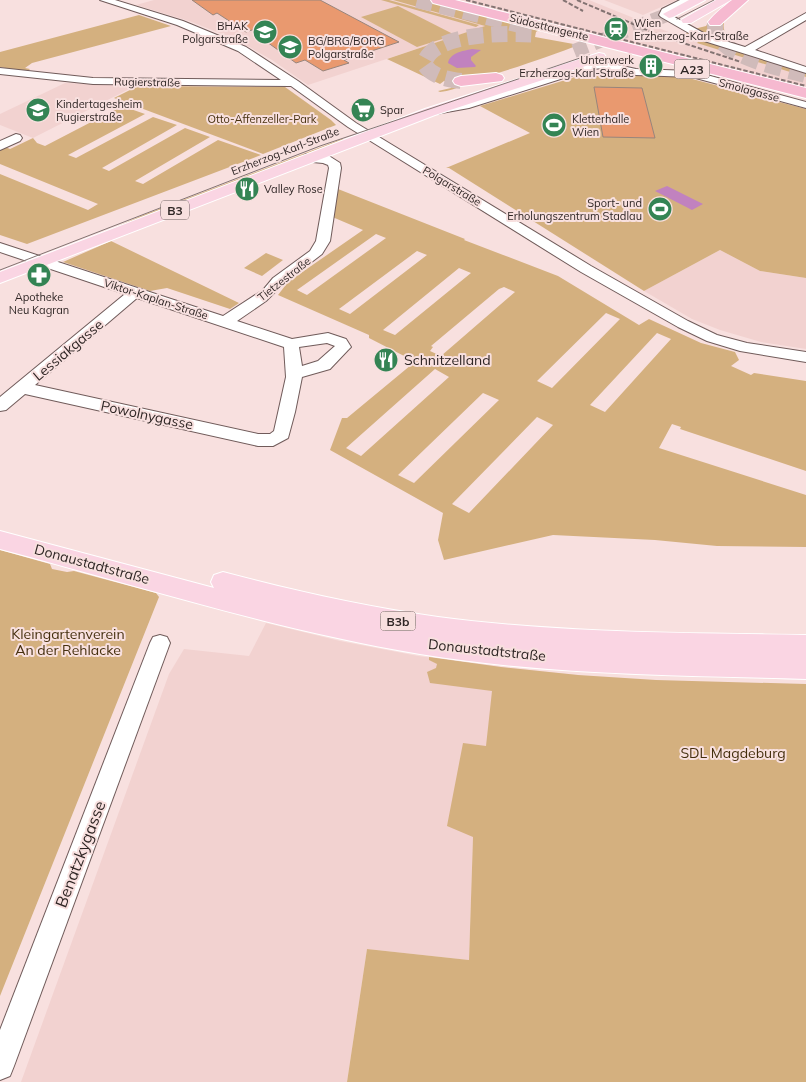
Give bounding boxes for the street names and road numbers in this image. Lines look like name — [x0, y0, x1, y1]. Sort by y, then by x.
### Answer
street label: Südosttangente — [508, 10, 590, 44]
road number: A23 — [674, 60, 710, 78]
street label: Rugierstraße — [114, 74, 180, 90]
street label: Smolagasse — [717, 75, 781, 105]
street label: Erzherzog-Karl-Straße — [229, 124, 341, 178]
street label: Polgarstraße — [420, 163, 484, 209]
road number: B3 — [161, 200, 189, 220]
street label: Tietzestraße — [255, 254, 313, 304]
street label: Viktor-Kaplan-Straße — [102, 276, 210, 322]
street label: Lessiakgasse — [29, 315, 107, 385]
street label: Powolnygasse — [99, 396, 195, 434]
street label: Donaustadtstraße — [33, 540, 151, 588]
road number: B3b — [380, 612, 416, 630]
street label: Donaustadtstraße — [427, 635, 547, 665]
street label: Benatzkygasse — [50, 798, 110, 910]

